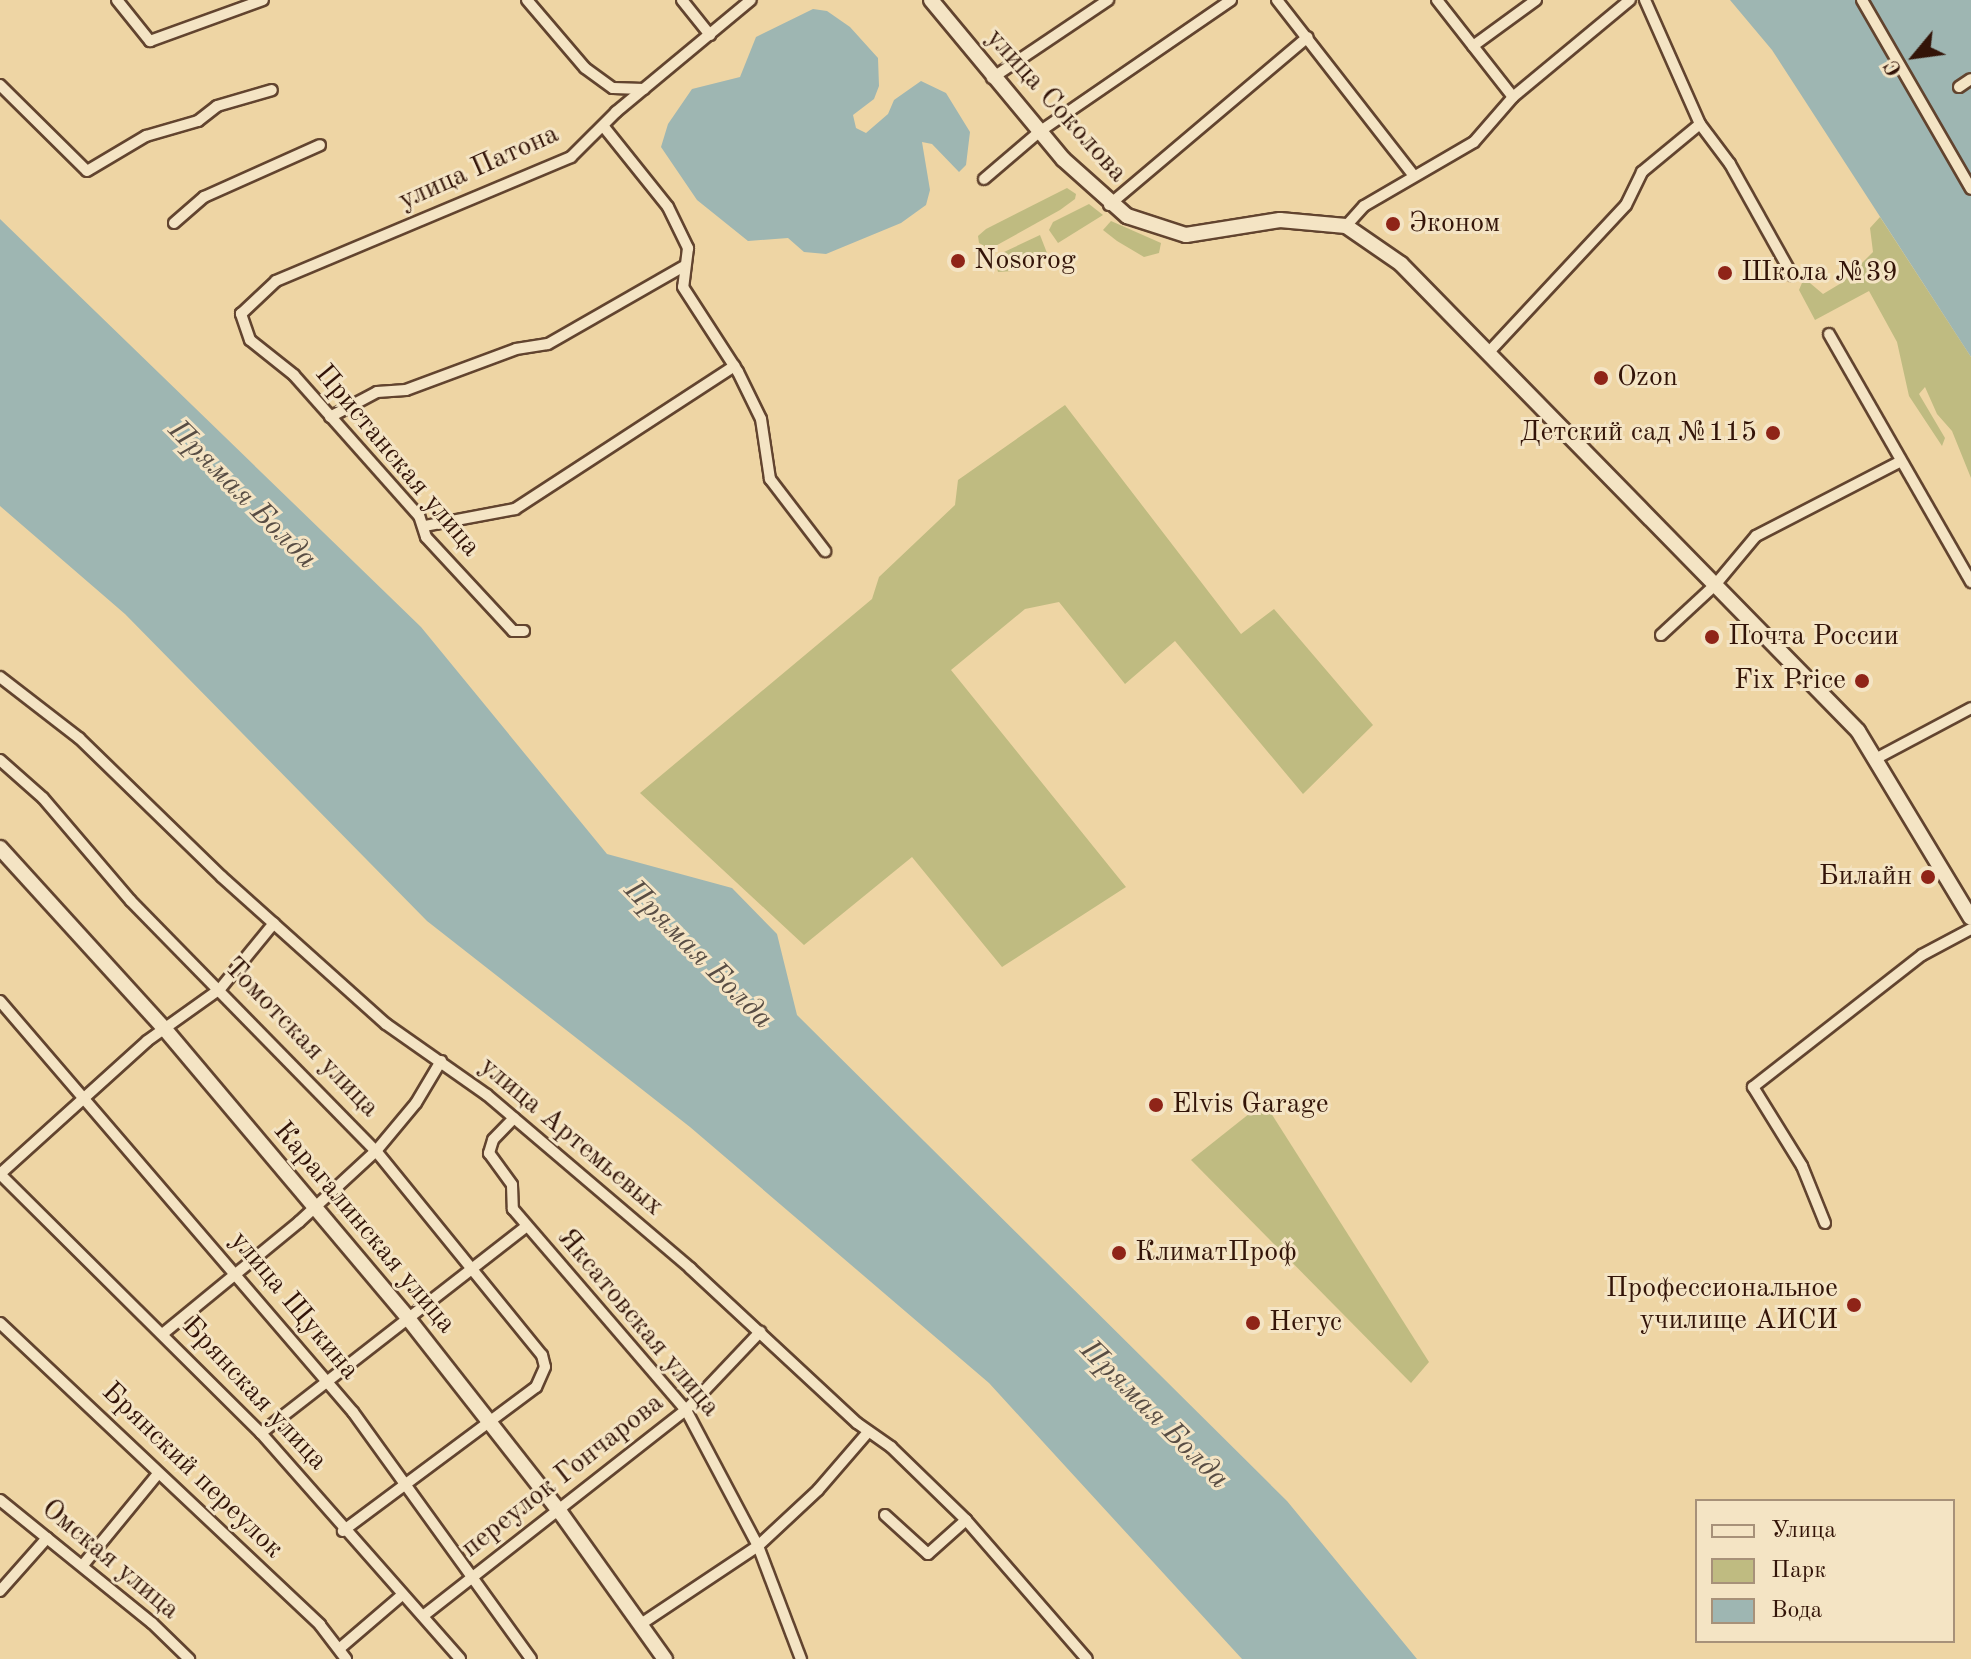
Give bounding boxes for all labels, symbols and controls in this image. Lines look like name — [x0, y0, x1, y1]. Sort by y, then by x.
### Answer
north arrow — [1875, 16, 1955, 96]
street label: улица Соколова — [978, 22, 1134, 190]
text: С — [1881, 56, 1907, 79]
street label: улица Патона — [394, 118, 564, 218]
place label: Эконом — [1409, 207, 1500, 241]
marker: Эконом — [1384, 215, 1402, 233]
place label: Nosorog — [974, 244, 1076, 278]
marker: Nosorog — [949, 252, 967, 270]
place label: Школа №39 — [1741, 256, 1898, 290]
marker: Школа №39 — [1716, 264, 1734, 282]
street label: Пристанская улица — [307, 358, 487, 564]
place label: Ozon — [1617, 361, 1678, 395]
marker: Ozon — [1592, 369, 1610, 387]
water label: Прямая Болда — [160, 413, 324, 577]
place label: Детский сад №115 — [1520, 416, 1757, 450]
marker: Детский сад №115 — [1764, 424, 1782, 442]
place label: Почта России — [1728, 620, 1899, 654]
marker: Почта России — [1703, 628, 1721, 646]
place label: Fix Price — [1734, 664, 1846, 698]
marker: Fix Price — [1853, 672, 1871, 690]
place label: Билайн — [1819, 860, 1912, 894]
marker: Билайн — [1919, 868, 1937, 886]
water label: Прямая Болда — [616, 873, 780, 1037]
street label: Томотская улица — [216, 951, 386, 1125]
street label: улица Артемьевых — [472, 1050, 670, 1224]
place label: Elvis Garage — [1172, 1088, 1329, 1122]
marker: Elvis Garage — [1147, 1096, 1165, 1114]
street label: Карагалинская улица — [266, 1115, 462, 1341]
street label: Яксатовская улица — [549, 1222, 727, 1424]
street label: улица Щукина — [222, 1225, 366, 1387]
place label: КлиматПроф — [1135, 1236, 1297, 1270]
marker: КлиматПроф — [1110, 1244, 1128, 1262]
place label: Профессиональное училище АИСИ — [1606, 1272, 1838, 1338]
marker: Профессиональное училище АИСИ — [1845, 1296, 1863, 1314]
place label: Негус — [1269, 1306, 1342, 1340]
street label: Брянская улица — [174, 1310, 334, 1478]
marker: Негус — [1244, 1314, 1262, 1332]
water label: Прямая Болда — [1072, 1333, 1236, 1497]
street label: Брянский переулок — [94, 1376, 290, 1566]
street label: переулок Гончарова — [455, 1387, 671, 1565]
street label: Омская улица — [34, 1493, 186, 1627]
legend — [1695, 1499, 1955, 1643]
text: Улица — [1771, 1519, 1836, 1543]
text: Парк — [1771, 1559, 1826, 1583]
text: Вода — [1771, 1599, 1822, 1623]

